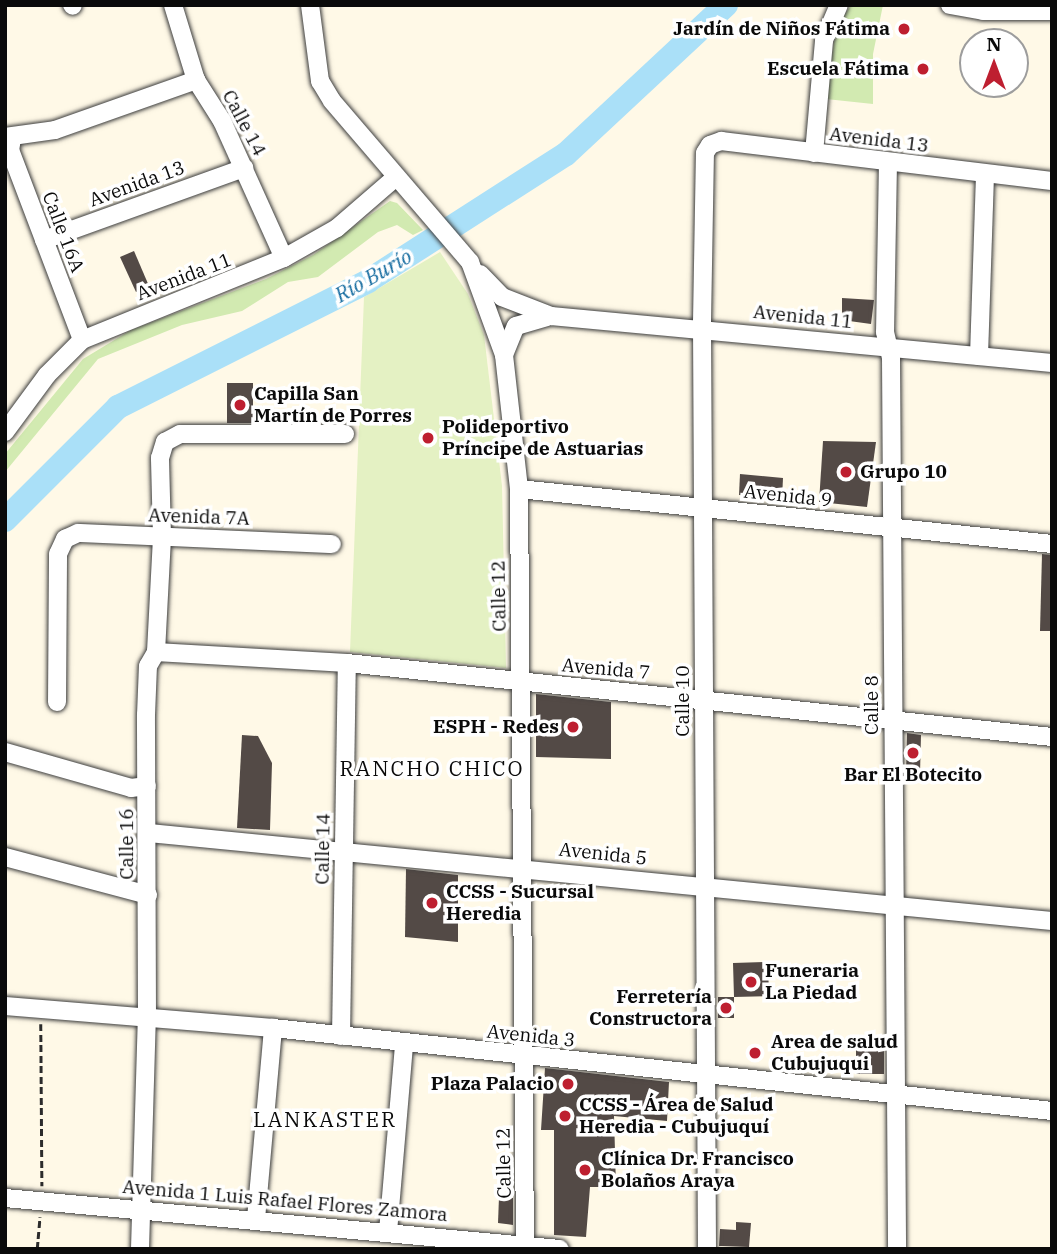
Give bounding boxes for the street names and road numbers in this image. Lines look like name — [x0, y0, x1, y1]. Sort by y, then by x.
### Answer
street label: Calle 14 — [217, 86, 271, 160]
street label: Avenida 13 — [828, 123, 930, 157]
street label: Avenida 13 — [86, 156, 188, 212]
street label: Calle 16A — [37, 189, 89, 275]
street label: Avenida 11 — [133, 248, 235, 306]
street label: Avenida 11 — [752, 300, 854, 334]
street label: Avenida 9 — [743, 480, 833, 512]
street label: Avenida 7A — [148, 504, 250, 530]
street label: Calle 12 — [487, 560, 511, 632]
street label: Avenida 7 — [561, 654, 651, 684]
street label: Calle 10 — [672, 665, 694, 737]
street label: Calle 8 — [861, 675, 883, 735]
street label: Calle 16 — [116, 808, 138, 880]
street label: Calle 14 — [311, 813, 335, 885]
street label: Avenida 5 — [558, 838, 648, 870]
street label: Avenida 3 — [486, 1020, 576, 1052]
street label: Calle 12 — [492, 1127, 516, 1199]
street label: Avenida 1 Luis Rafael Flores Zamora — [121, 1175, 449, 1227]

